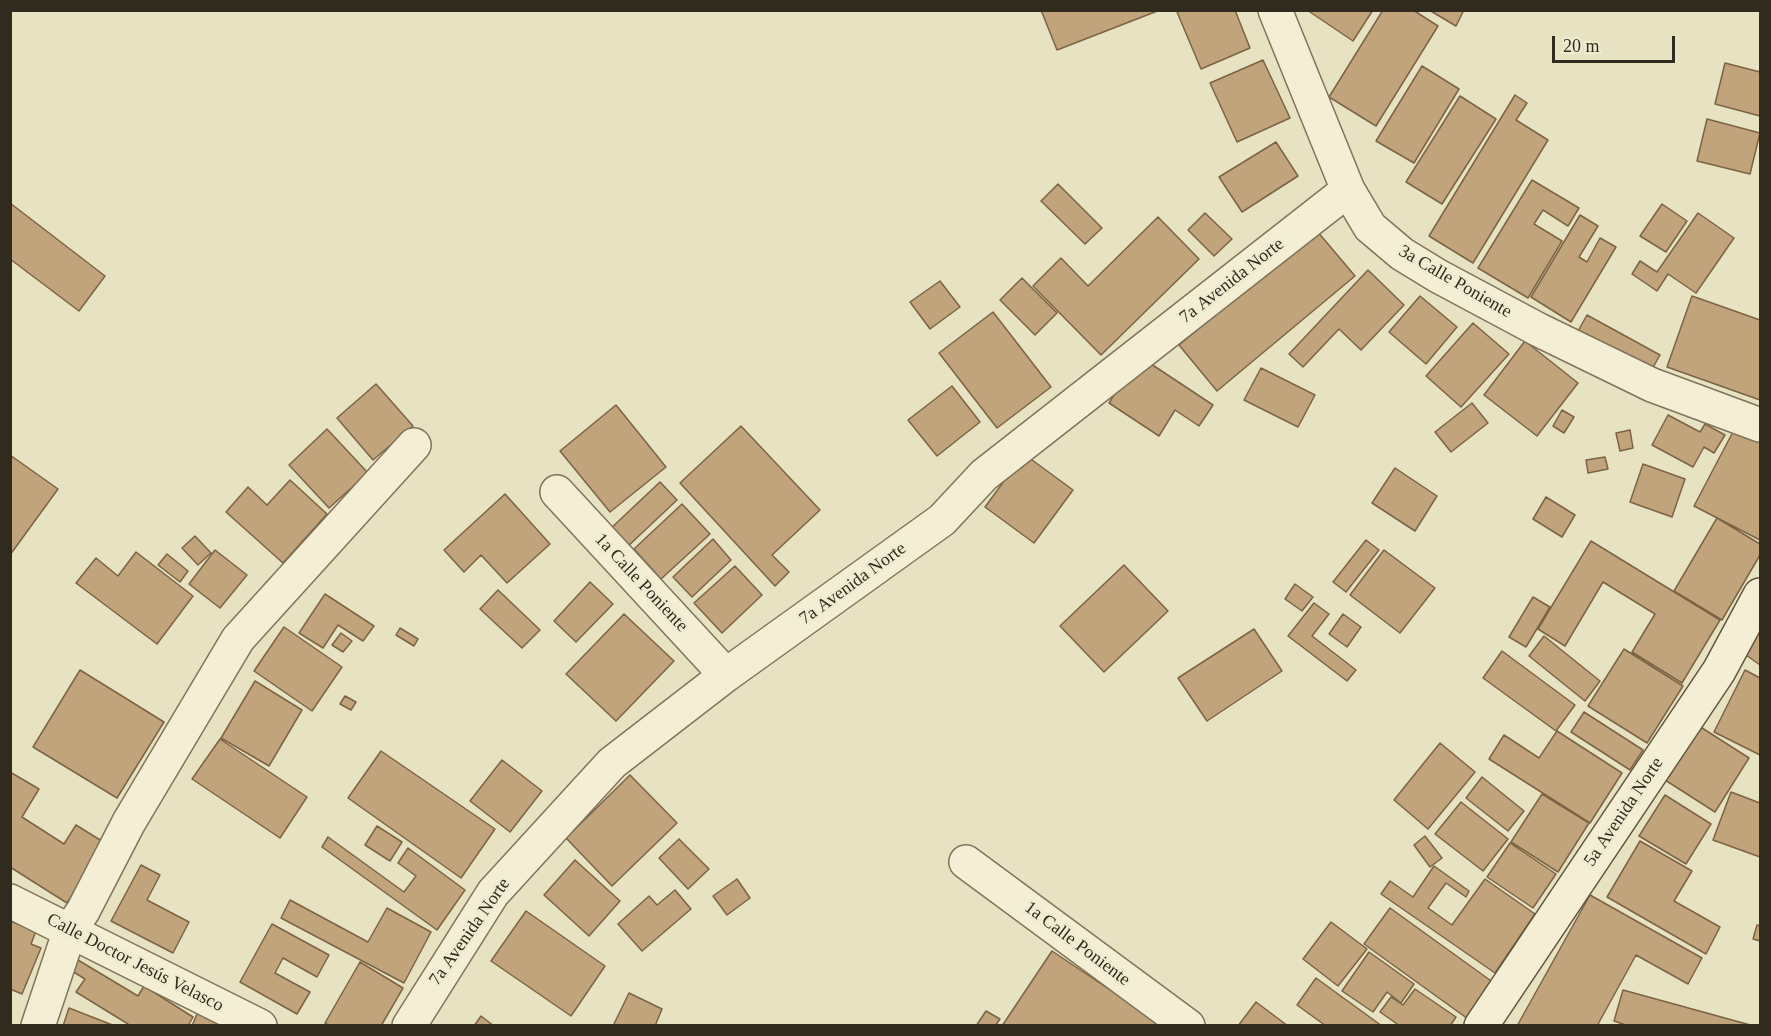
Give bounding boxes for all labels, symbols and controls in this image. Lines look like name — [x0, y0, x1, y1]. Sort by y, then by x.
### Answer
scale bar — [1555, 24, 1678, 62]
text: 20 m — [1563, 36, 1600, 56]
street label: 7a Avenida Norte — [1175, 234, 1289, 328]
street label: 3a Calle Poniente — [1395, 241, 1515, 323]
street label: 1a Calle Poniente — [590, 529, 692, 637]
street label: 7a Avenida Norte — [795, 538, 911, 630]
street label: 5a Avenida Norte — [1580, 753, 1668, 871]
street label: 7a Avenida Norte — [425, 874, 515, 990]
street label: 1a Calle Poniente — [1020, 897, 1134, 991]
street label: Calle Doctor Jesús Velasco — [43, 909, 227, 1017]

